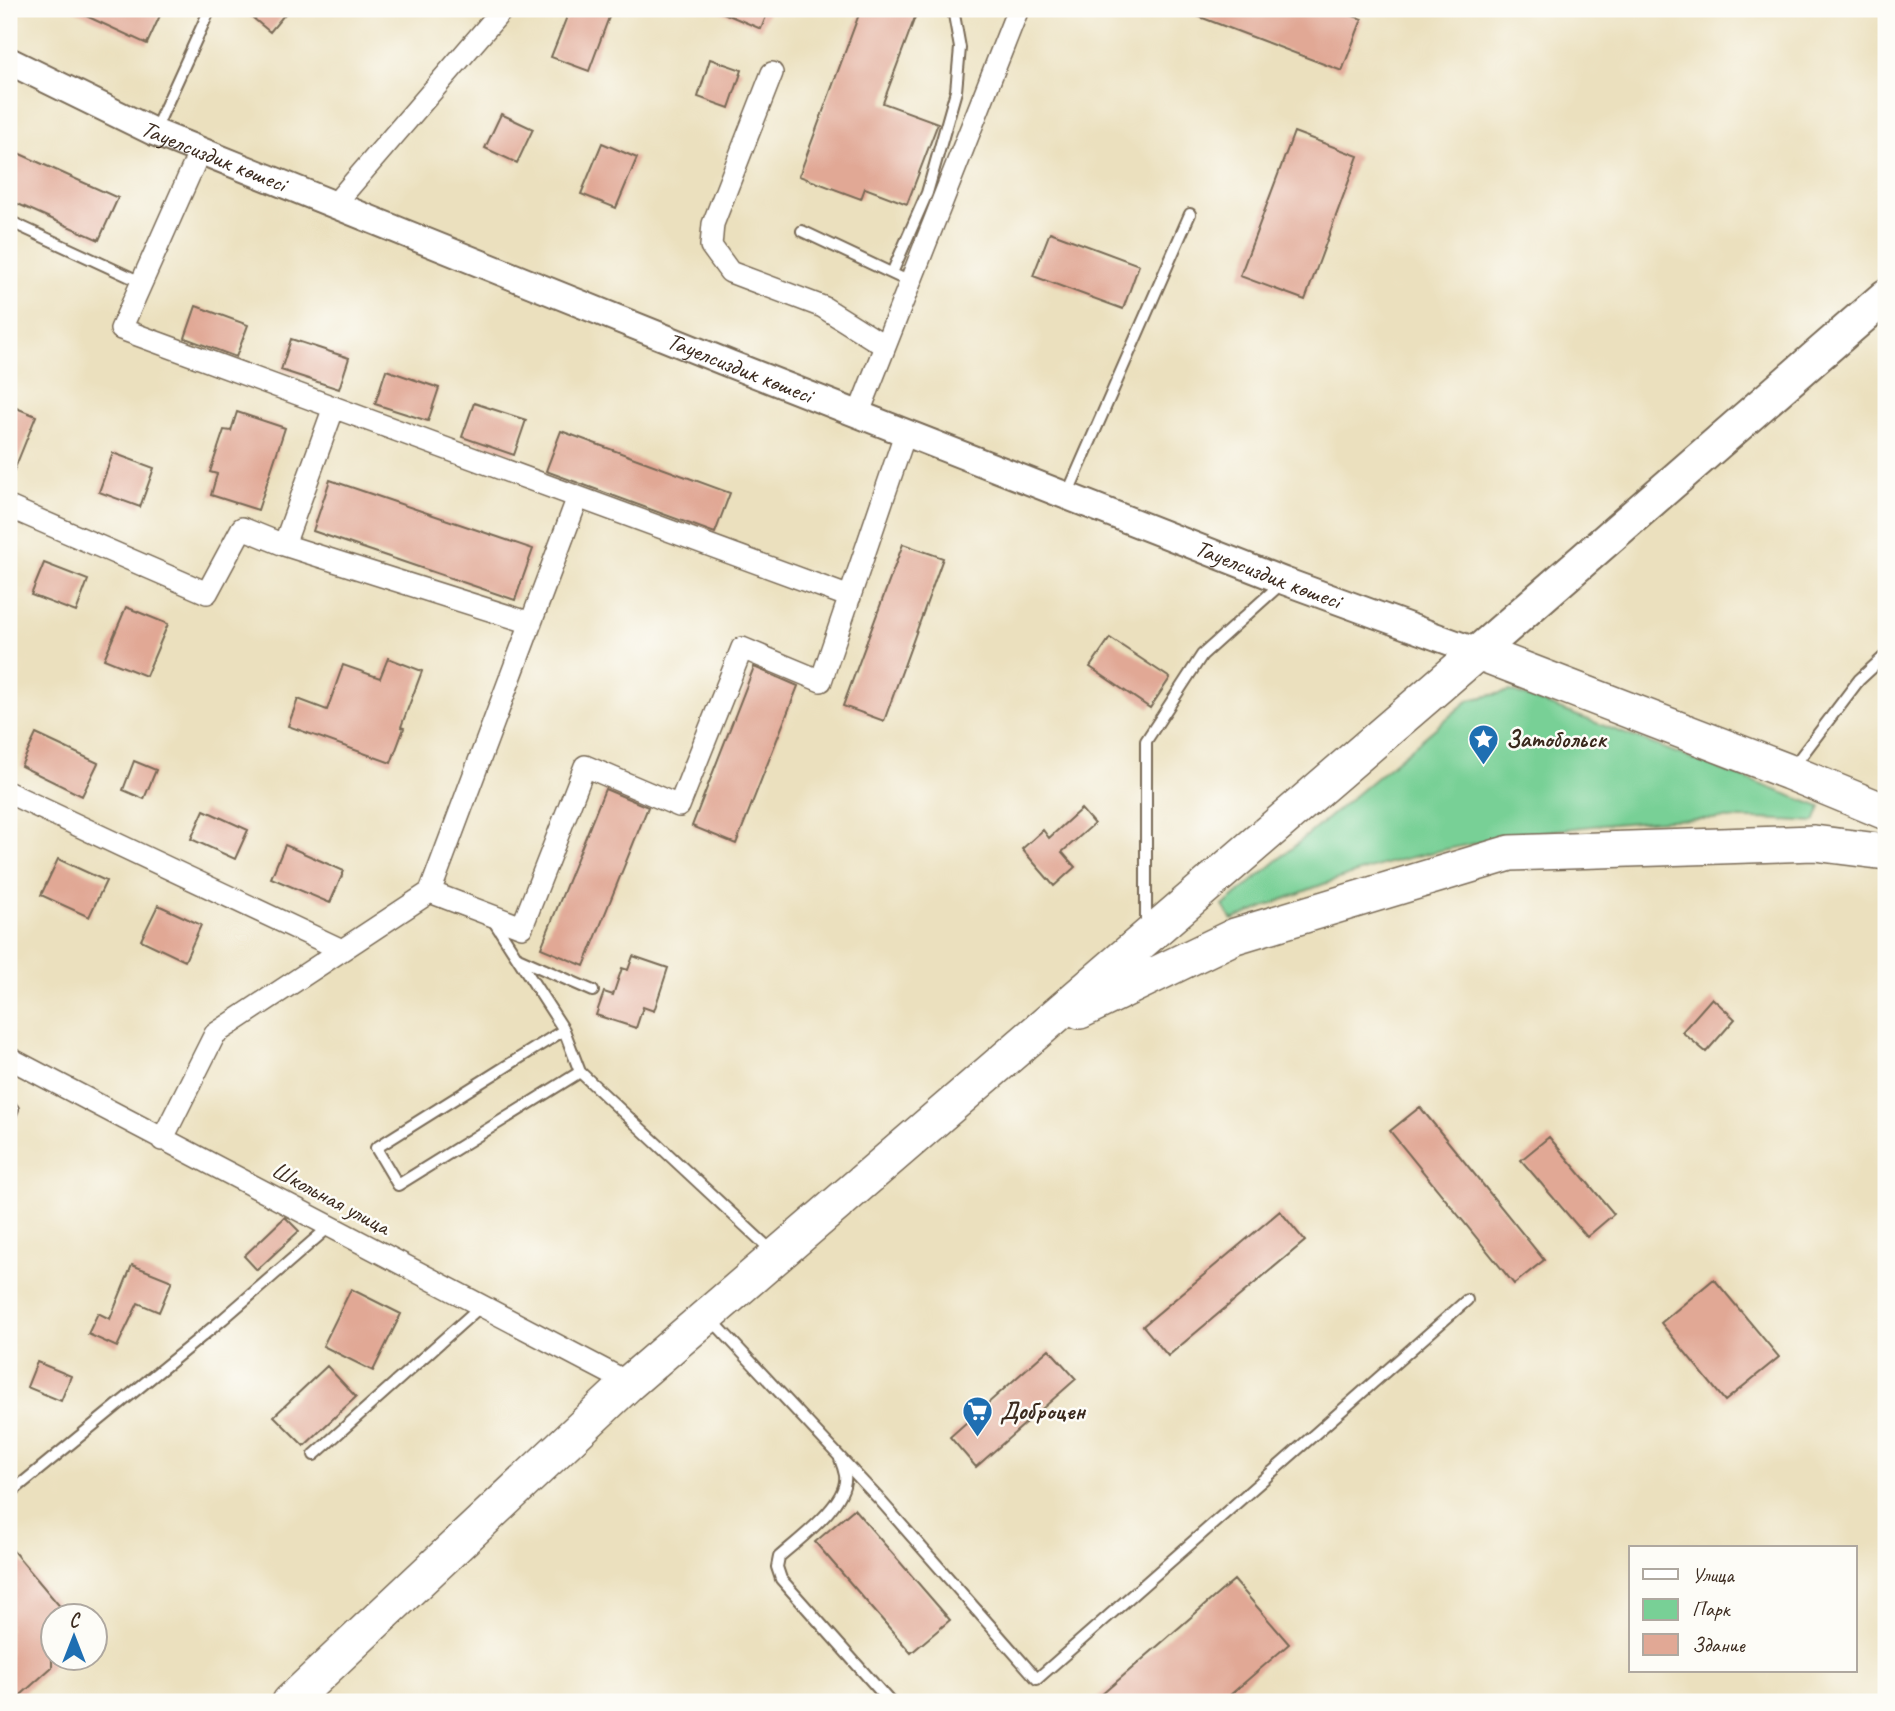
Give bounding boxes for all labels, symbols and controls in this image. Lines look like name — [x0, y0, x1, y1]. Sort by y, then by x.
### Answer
street label: Тауелсиздик көшесі — [136, 113, 293, 200]
street label: Тауелсиздик көшесі — [663, 325, 819, 411]
street label: Тауелсиздик көшесі — [1191, 533, 1347, 616]
place icon: Затобольск — [1466, 722, 1500, 766]
place label: Затобольск — [1506, 724, 1608, 754]
street label: Школьная улица — [267, 1154, 397, 1243]
supermarket icon: Доброцен — [960, 1394, 994, 1438]
place label: Доброцен — [1000, 1396, 1086, 1426]
legend — [1629, 1546, 1856, 1672]
text: Улица — [1692, 1562, 1735, 1588]
text: Парк — [1692, 1596, 1732, 1622]
north arrow — [38, 1602, 108, 1672]
text: С — [69, 1609, 81, 1633]
text: Здание — [1692, 1632, 1746, 1658]

